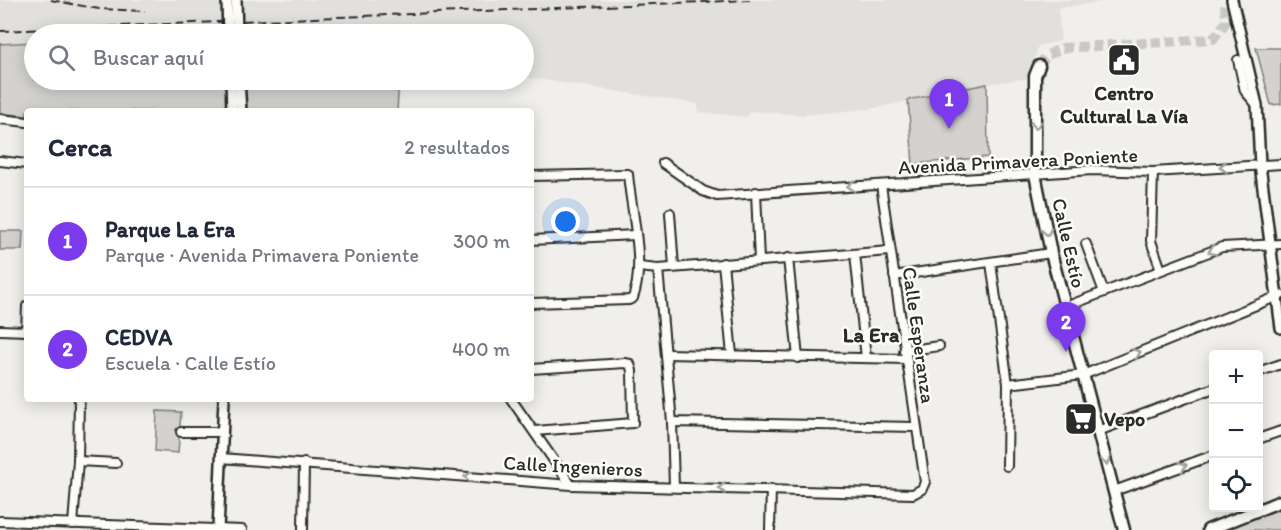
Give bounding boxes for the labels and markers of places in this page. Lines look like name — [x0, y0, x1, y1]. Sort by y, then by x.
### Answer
public building icon: Centro Cultural La Vía — [1106, 42, 1142, 78]
pin: 1 — [930, 80, 968, 129]
place label: Centro Cultural La Vía — [1060, 81, 1188, 128]
pin: 2 — [1046, 302, 1086, 352]
supermarket icon: Vepo — [1063, 401, 1099, 437]
place label: Vepo — [1104, 407, 1145, 432]

